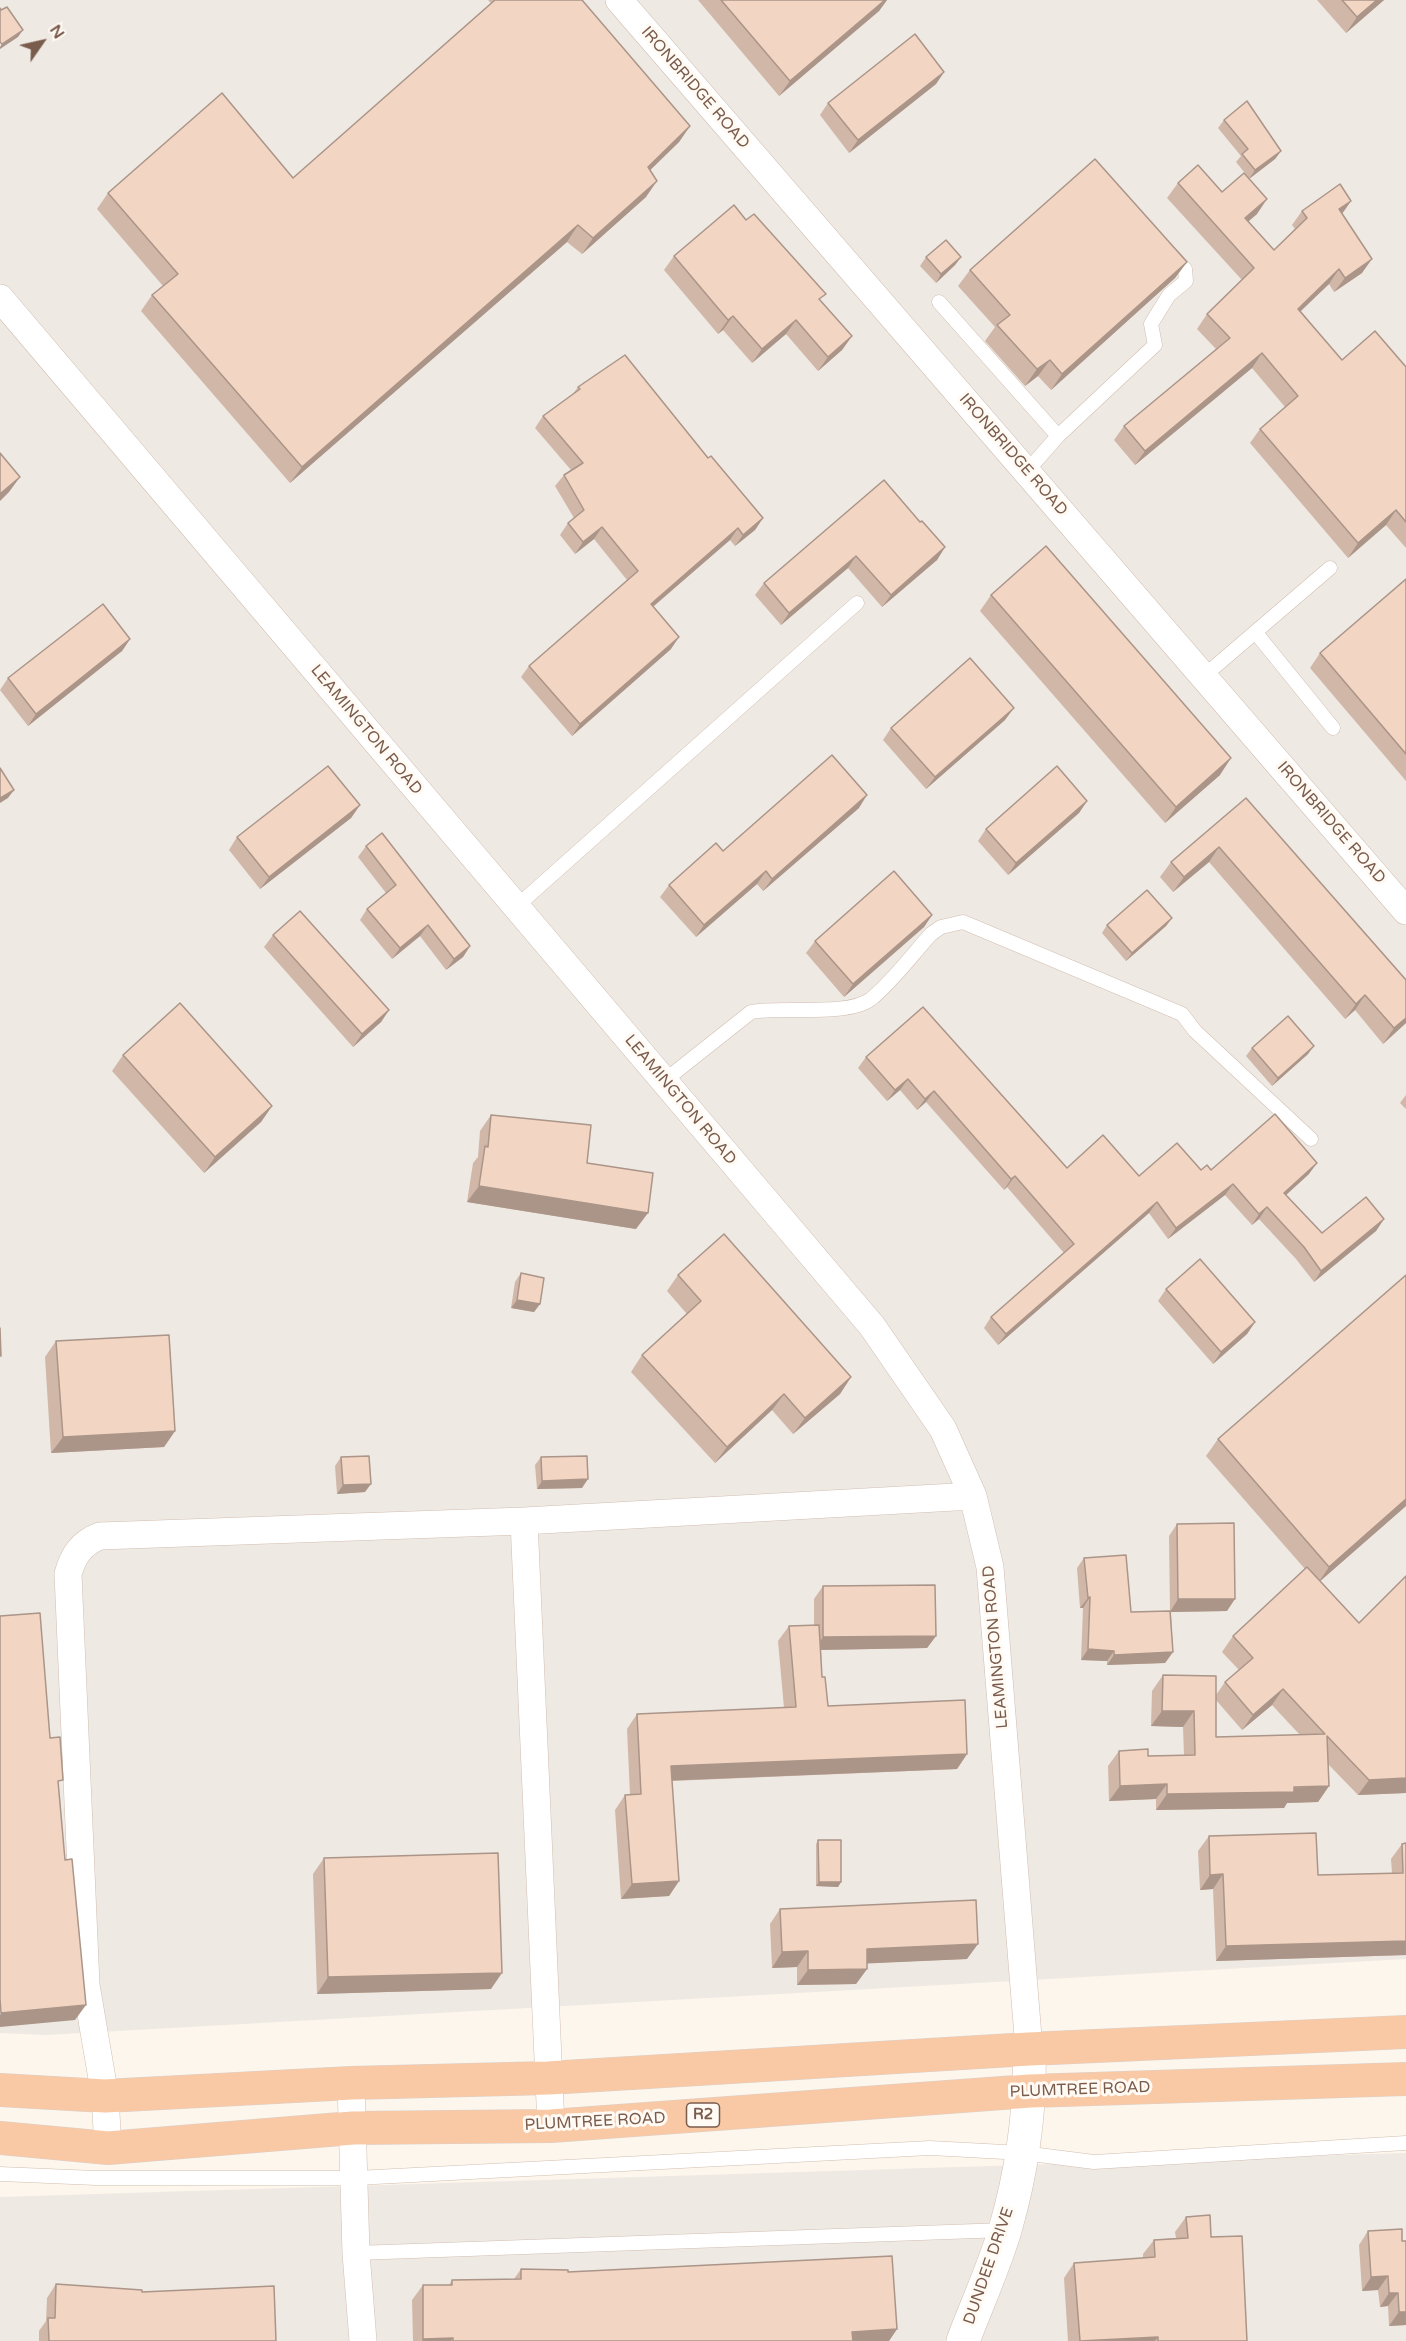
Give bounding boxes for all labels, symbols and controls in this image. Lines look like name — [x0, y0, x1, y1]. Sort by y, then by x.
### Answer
north arrow — [12, 12, 72, 72]
text: N — [45, 21, 69, 43]
street label: IRONBRIDGE ROAD — [637, 23, 753, 153]
street label: IRONBRIDGE ROAD — [955, 390, 1071, 520]
street label: LEAMINGTON ROAD — [306, 661, 426, 799]
street label: IRONBRIDGE ROAD — [1273, 758, 1389, 888]
street label: LEAMINGTON ROAD — [620, 1031, 740, 1169]
street label: LEAMINGTON ROAD — [979, 1565, 1013, 1729]
street label: PLUMTREE ROAD — [1009, 2078, 1151, 2102]
road number: R2 — [686, 2103, 720, 2127]
street label: PLUMTREE ROAD — [524, 2109, 666, 2135]
street label: DUNDEE DRIVE — [960, 2205, 1018, 2327]

